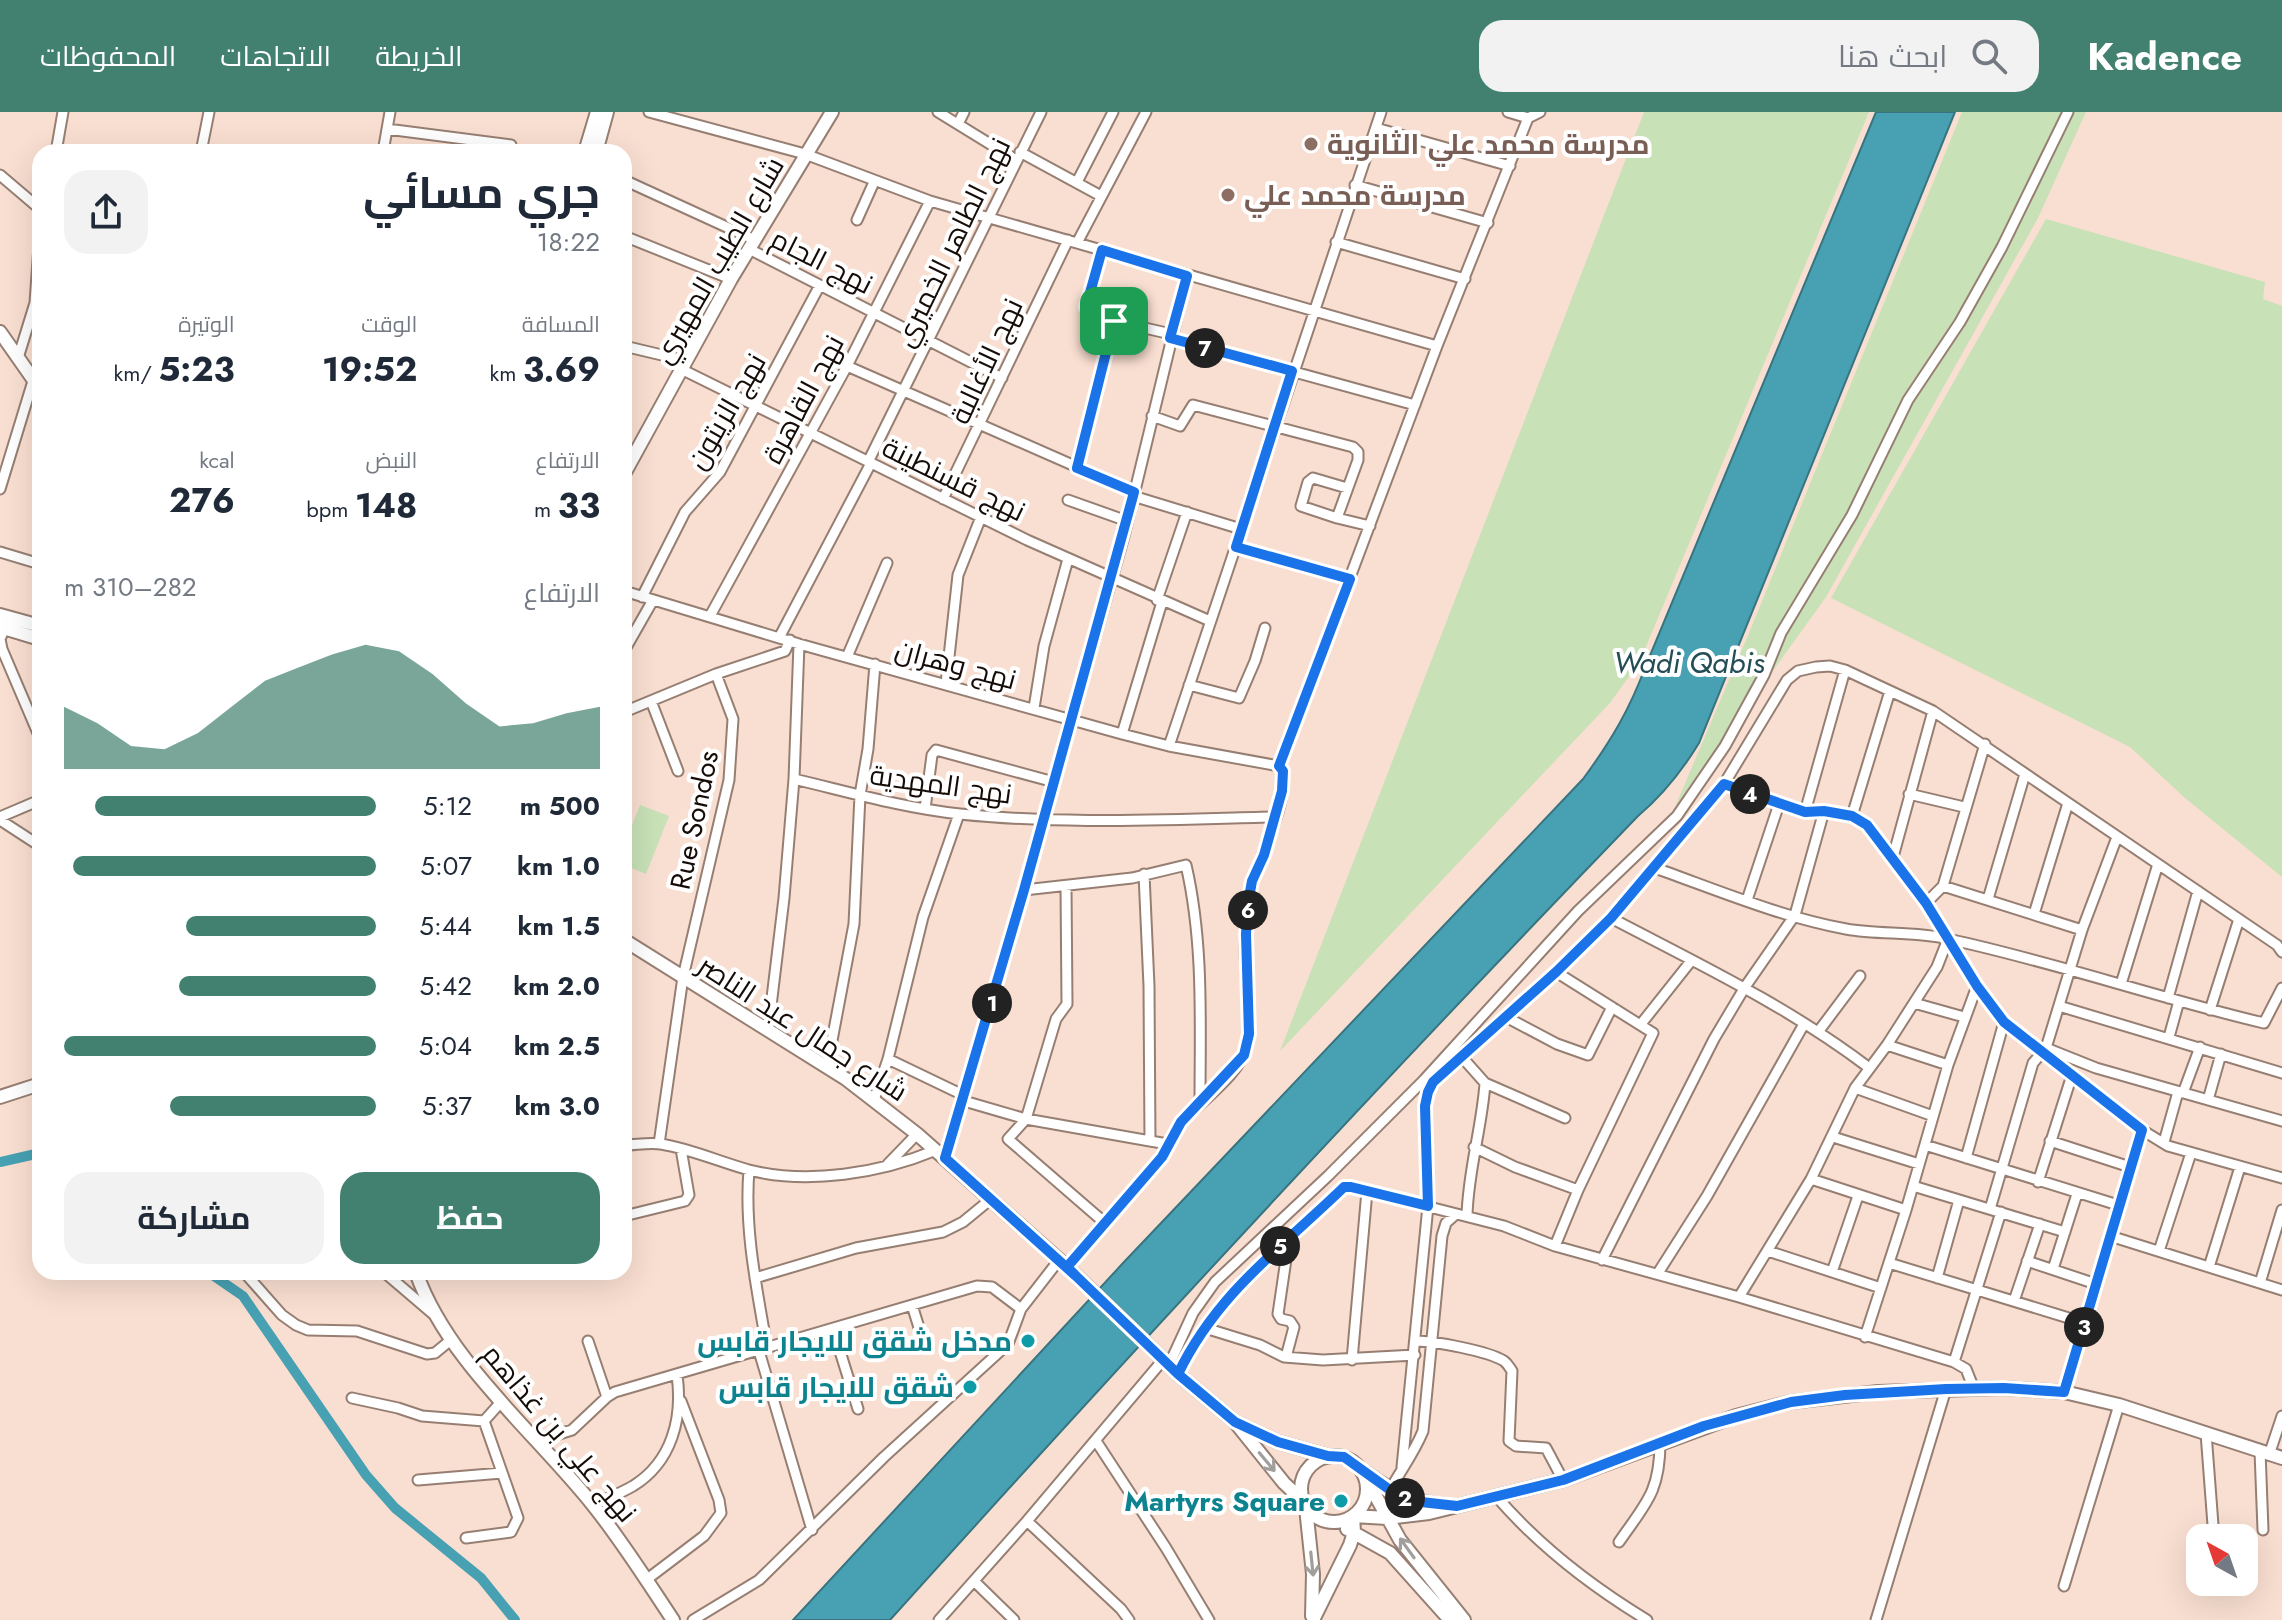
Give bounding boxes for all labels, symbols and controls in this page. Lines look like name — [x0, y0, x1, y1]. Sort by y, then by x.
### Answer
search box — [1479, 20, 2039, 92]
text: Kadence — [2087, 29, 2242, 84]
icon: search — [1967, 34, 2011, 78]
text: ابحث هنا — [1838, 35, 1947, 78]
text: المحفوظات — [40, 36, 176, 77]
text: الاتجاهات — [220, 36, 331, 77]
text: الخريطة — [375, 36, 463, 77]
place label: مدرسة محمد علي الثانوية — [1327, 124, 1650, 167]
street label: نهج الطاهر الخميري — [884, 131, 1022, 354]
marker: مدرسة محمد علي الثانوية — [1302, 135, 1320, 153]
street label: شارع الطيب المهيري — [643, 149, 795, 372]
text: جري مسائي — [363, 161, 600, 225]
button: share — [64, 170, 148, 254]
place label: مدرسة محمد علي — [1244, 175, 1466, 218]
marker: مدرسة محمد علي — [1219, 186, 1237, 204]
street label: نهج الجام — [764, 218, 880, 305]
text: 18:22 — [537, 223, 600, 261]
pin — [1080, 287, 1148, 355]
street label: نهج الأغالبة — [939, 292, 1033, 431]
icon: arrive — [1092, 299, 1136, 343]
text: الوتيرة — [178, 308, 235, 340]
text: الوقت — [361, 308, 417, 340]
text: المسافة — [522, 308, 600, 340]
street label: نهج القاهرة — [752, 328, 854, 471]
pin: 7 — [1185, 328, 1225, 368]
text: 7 — [1198, 332, 1212, 364]
text: 5:23 — [158, 345, 235, 394]
text: 19:52 — [322, 345, 417, 394]
text: 3.69 — [523, 345, 600, 394]
street label: نهج الزيتون — [677, 345, 776, 477]
text: /km — [114, 357, 158, 389]
text: km — [490, 357, 523, 389]
street label: نهج قسنطينة — [875, 427, 1032, 532]
text: kcal — [199, 444, 235, 476]
text: النبض — [366, 444, 417, 476]
text: الارتفاع — [536, 444, 600, 476]
text: 276 — [169, 476, 235, 525]
text: 148 — [355, 481, 417, 530]
text: 33 — [558, 481, 600, 530]
text: bpm — [306, 493, 355, 525]
text: m — [534, 493, 558, 525]
text: 282–310 m — [64, 568, 197, 606]
text: الارتفاع — [524, 574, 600, 612]
street label: نهج وهران — [891, 629, 1021, 700]
water label: Wadi Qabis — [1613, 641, 1765, 684]
street label: Rue Sondos — [660, 747, 729, 893]
street label: نهج المهدية — [867, 754, 1015, 815]
pin: 4 — [1730, 774, 1770, 814]
text: 4 — [1742, 778, 1758, 810]
text: 5:12 — [423, 787, 472, 825]
text: 500 m — [520, 787, 600, 825]
text: 5:07 — [420, 847, 472, 885]
text: 1.0 km — [517, 847, 600, 885]
pin: 6 — [1228, 890, 1268, 930]
text: 6 — [1241, 894, 1255, 926]
text: 5:44 — [419, 907, 472, 945]
text: 1.5 km — [517, 907, 600, 945]
street label: شارع جمال عبد الناصر — [688, 944, 916, 1112]
text: 5:42 — [420, 967, 472, 1005]
text: 2.0 km — [513, 967, 600, 1005]
pin: 1 — [972, 983, 1012, 1023]
text: 1 — [986, 987, 998, 1019]
text: 5:04 — [419, 1027, 472, 1065]
text: 2.5 km — [514, 1027, 600, 1065]
text: 5:37 — [422, 1087, 472, 1125]
text: 3.0 km — [515, 1087, 600, 1125]
button: مشاركة — [64, 1172, 324, 1264]
button: حفظ — [340, 1172, 600, 1264]
pin: 5 — [1260, 1226, 1300, 1266]
text: 5 — [1273, 1230, 1287, 1262]
pin: 3 — [2064, 1307, 2104, 1347]
text: 3 — [2077, 1311, 2091, 1343]
place label: مدخل شقق للايجار قابس — [697, 1321, 1012, 1362]
marker: مدخل شقق للايجار قابس — [1019, 1332, 1037, 1350]
street label: نهج علي بن غذاهم — [472, 1335, 647, 1532]
place label: شقق للايجار قابس — [718, 1367, 954, 1408]
marker: شقق للايجار قابس — [961, 1378, 979, 1396]
one-way arrow — [1258, 1452, 1276, 1472]
pin: 2 — [1385, 1478, 1425, 1518]
place label: Martyrs Square — [1124, 1481, 1325, 1522]
text: 2 — [1398, 1482, 1412, 1514]
marker: Martyrs Square — [1332, 1492, 1350, 1510]
north arrow — [2186, 1524, 2258, 1596]
map controls — [2186, 1524, 2258, 1596]
one-way arrow — [1398, 1538, 1415, 1559]
one-way arrow — [1304, 1550, 1319, 1577]

